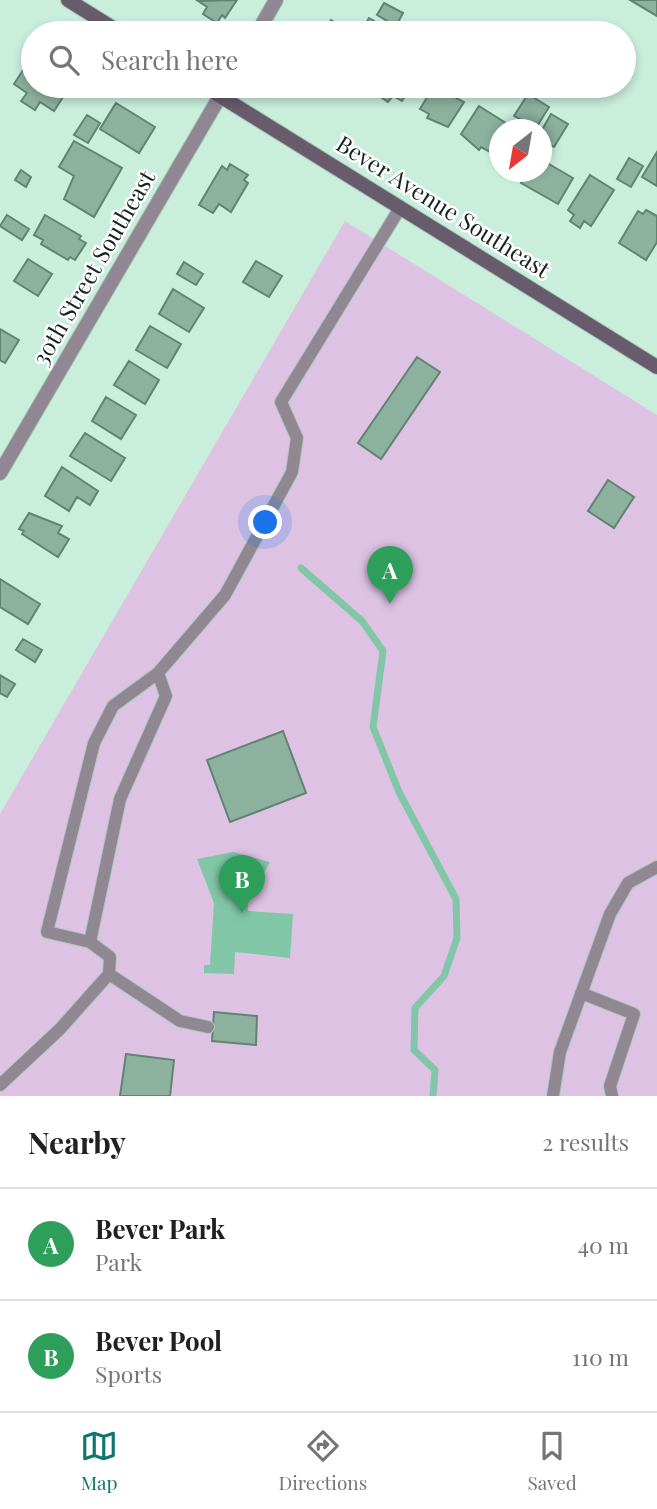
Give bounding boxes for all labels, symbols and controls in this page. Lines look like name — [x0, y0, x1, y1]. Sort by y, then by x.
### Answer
search box — [21, 21, 636, 98]
icon: search — [45, 41, 83, 79]
text: Search here — [101, 42, 238, 77]
north arrow — [489, 119, 552, 182]
street label: Bever Avenue Southeast — [331, 127, 557, 285]
street label: 30th Street Southeast — [24, 163, 162, 370]
your location — [248, 505, 282, 539]
pin: A — [367, 546, 413, 604]
pin: B — [219, 855, 265, 913]
text: Nearby — [28, 1122, 126, 1162]
text: 2 results — [542, 1126, 629, 1157]
text: Bever Park — [95, 1211, 225, 1246]
text: A — [43, 1229, 59, 1260]
text: 40 m — [578, 1229, 629, 1260]
text: Park — [95, 1246, 142, 1277]
text: Bever Pool — [95, 1323, 222, 1358]
text: B — [43, 1341, 59, 1372]
text: 110 m — [572, 1341, 629, 1372]
text: Sports — [95, 1358, 162, 1389]
tab: Map — [80, 1427, 118, 1495]
tab: Directions — [278, 1427, 367, 1495]
tab: Saved — [527, 1427, 577, 1495]

